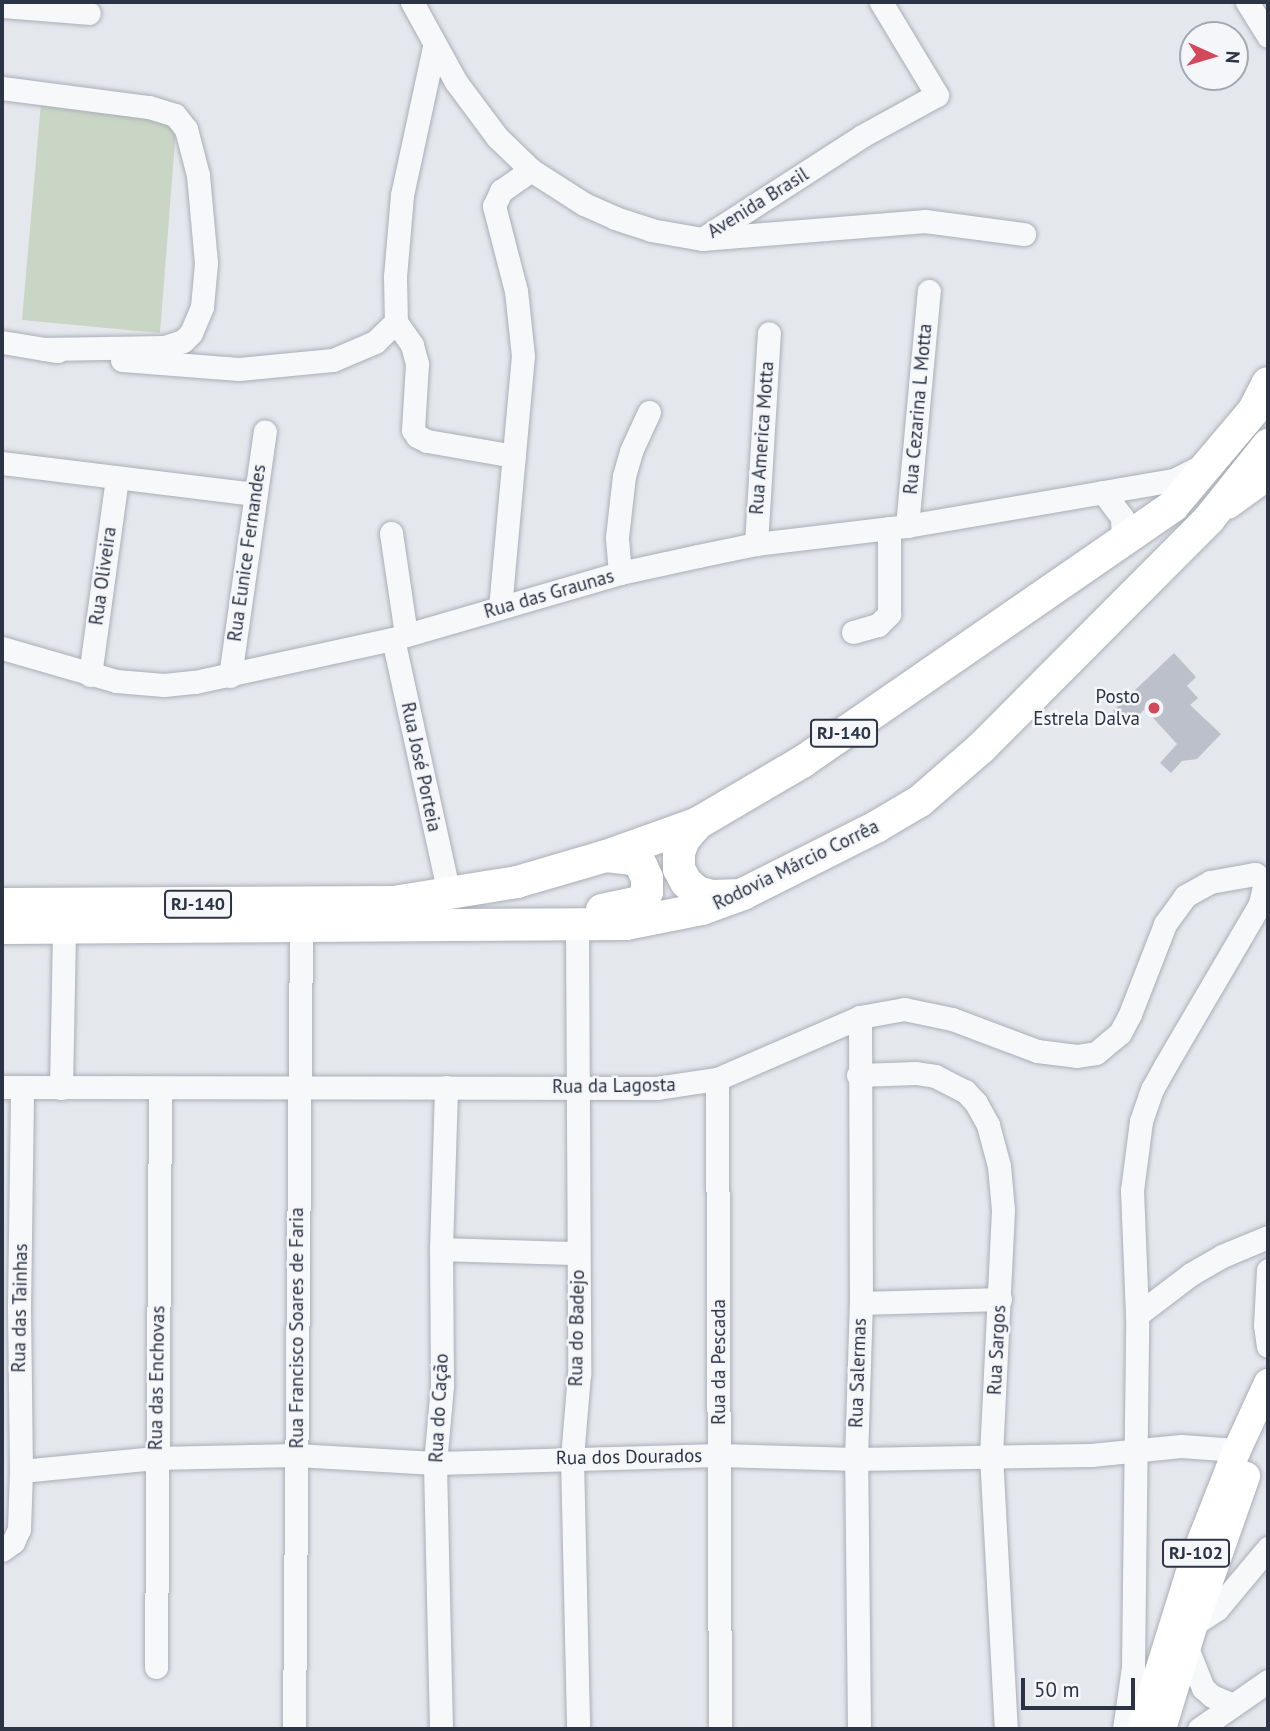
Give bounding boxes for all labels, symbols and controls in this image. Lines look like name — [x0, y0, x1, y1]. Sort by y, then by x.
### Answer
north arrow — [1179, 21, 1249, 91]
text: N — [1221, 50, 1245, 64]
street label: Avenida Brasil — [703, 163, 813, 243]
street label: Rua Cezarina L Motta — [899, 322, 937, 496]
street label: Rua America Motta — [745, 360, 779, 516]
street label: Rua Eunice Fernandes — [223, 463, 271, 643]
street label: Rua Oliveira — [85, 525, 121, 627]
street label: Rua das Graunas — [481, 565, 617, 623]
place label: Posto Estrela Dalva — [1033, 686, 1140, 730]
street label: Rua José Porteia — [396, 700, 446, 834]
marker: Posto Estrela Dalva — [1146, 700, 1162, 716]
road number: RJ-140 — [809, 718, 879, 748]
street label: Rodovia Márcio Corrêa — [709, 815, 883, 915]
road number: RJ-140 — [163, 890, 233, 918]
street label: Rua da Lagosta — [552, 1074, 676, 1098]
street label: Rua Francisco Soares de Faria — [286, 1207, 308, 1449]
street label: Rua das Tainhas — [7, 1243, 33, 1373]
street label: Rua do Badejo — [565, 1269, 589, 1387]
street label: Rua da Pescada — [708, 1299, 730, 1425]
street label: Rua Sargos — [983, 1304, 1011, 1396]
street label: Rua das Enchovas — [144, 1305, 170, 1451]
street label: Rua Salermas — [845, 1318, 871, 1428]
street label: Rua do Cação — [425, 1353, 453, 1463]
street label: Rua dos Dourados — [556, 1444, 702, 1470]
road number: RJ-102 — [1161, 1538, 1231, 1568]
scale bar — [1025, 1664, 1139, 1708]
text: 50 m — [1034, 1676, 1080, 1703]

